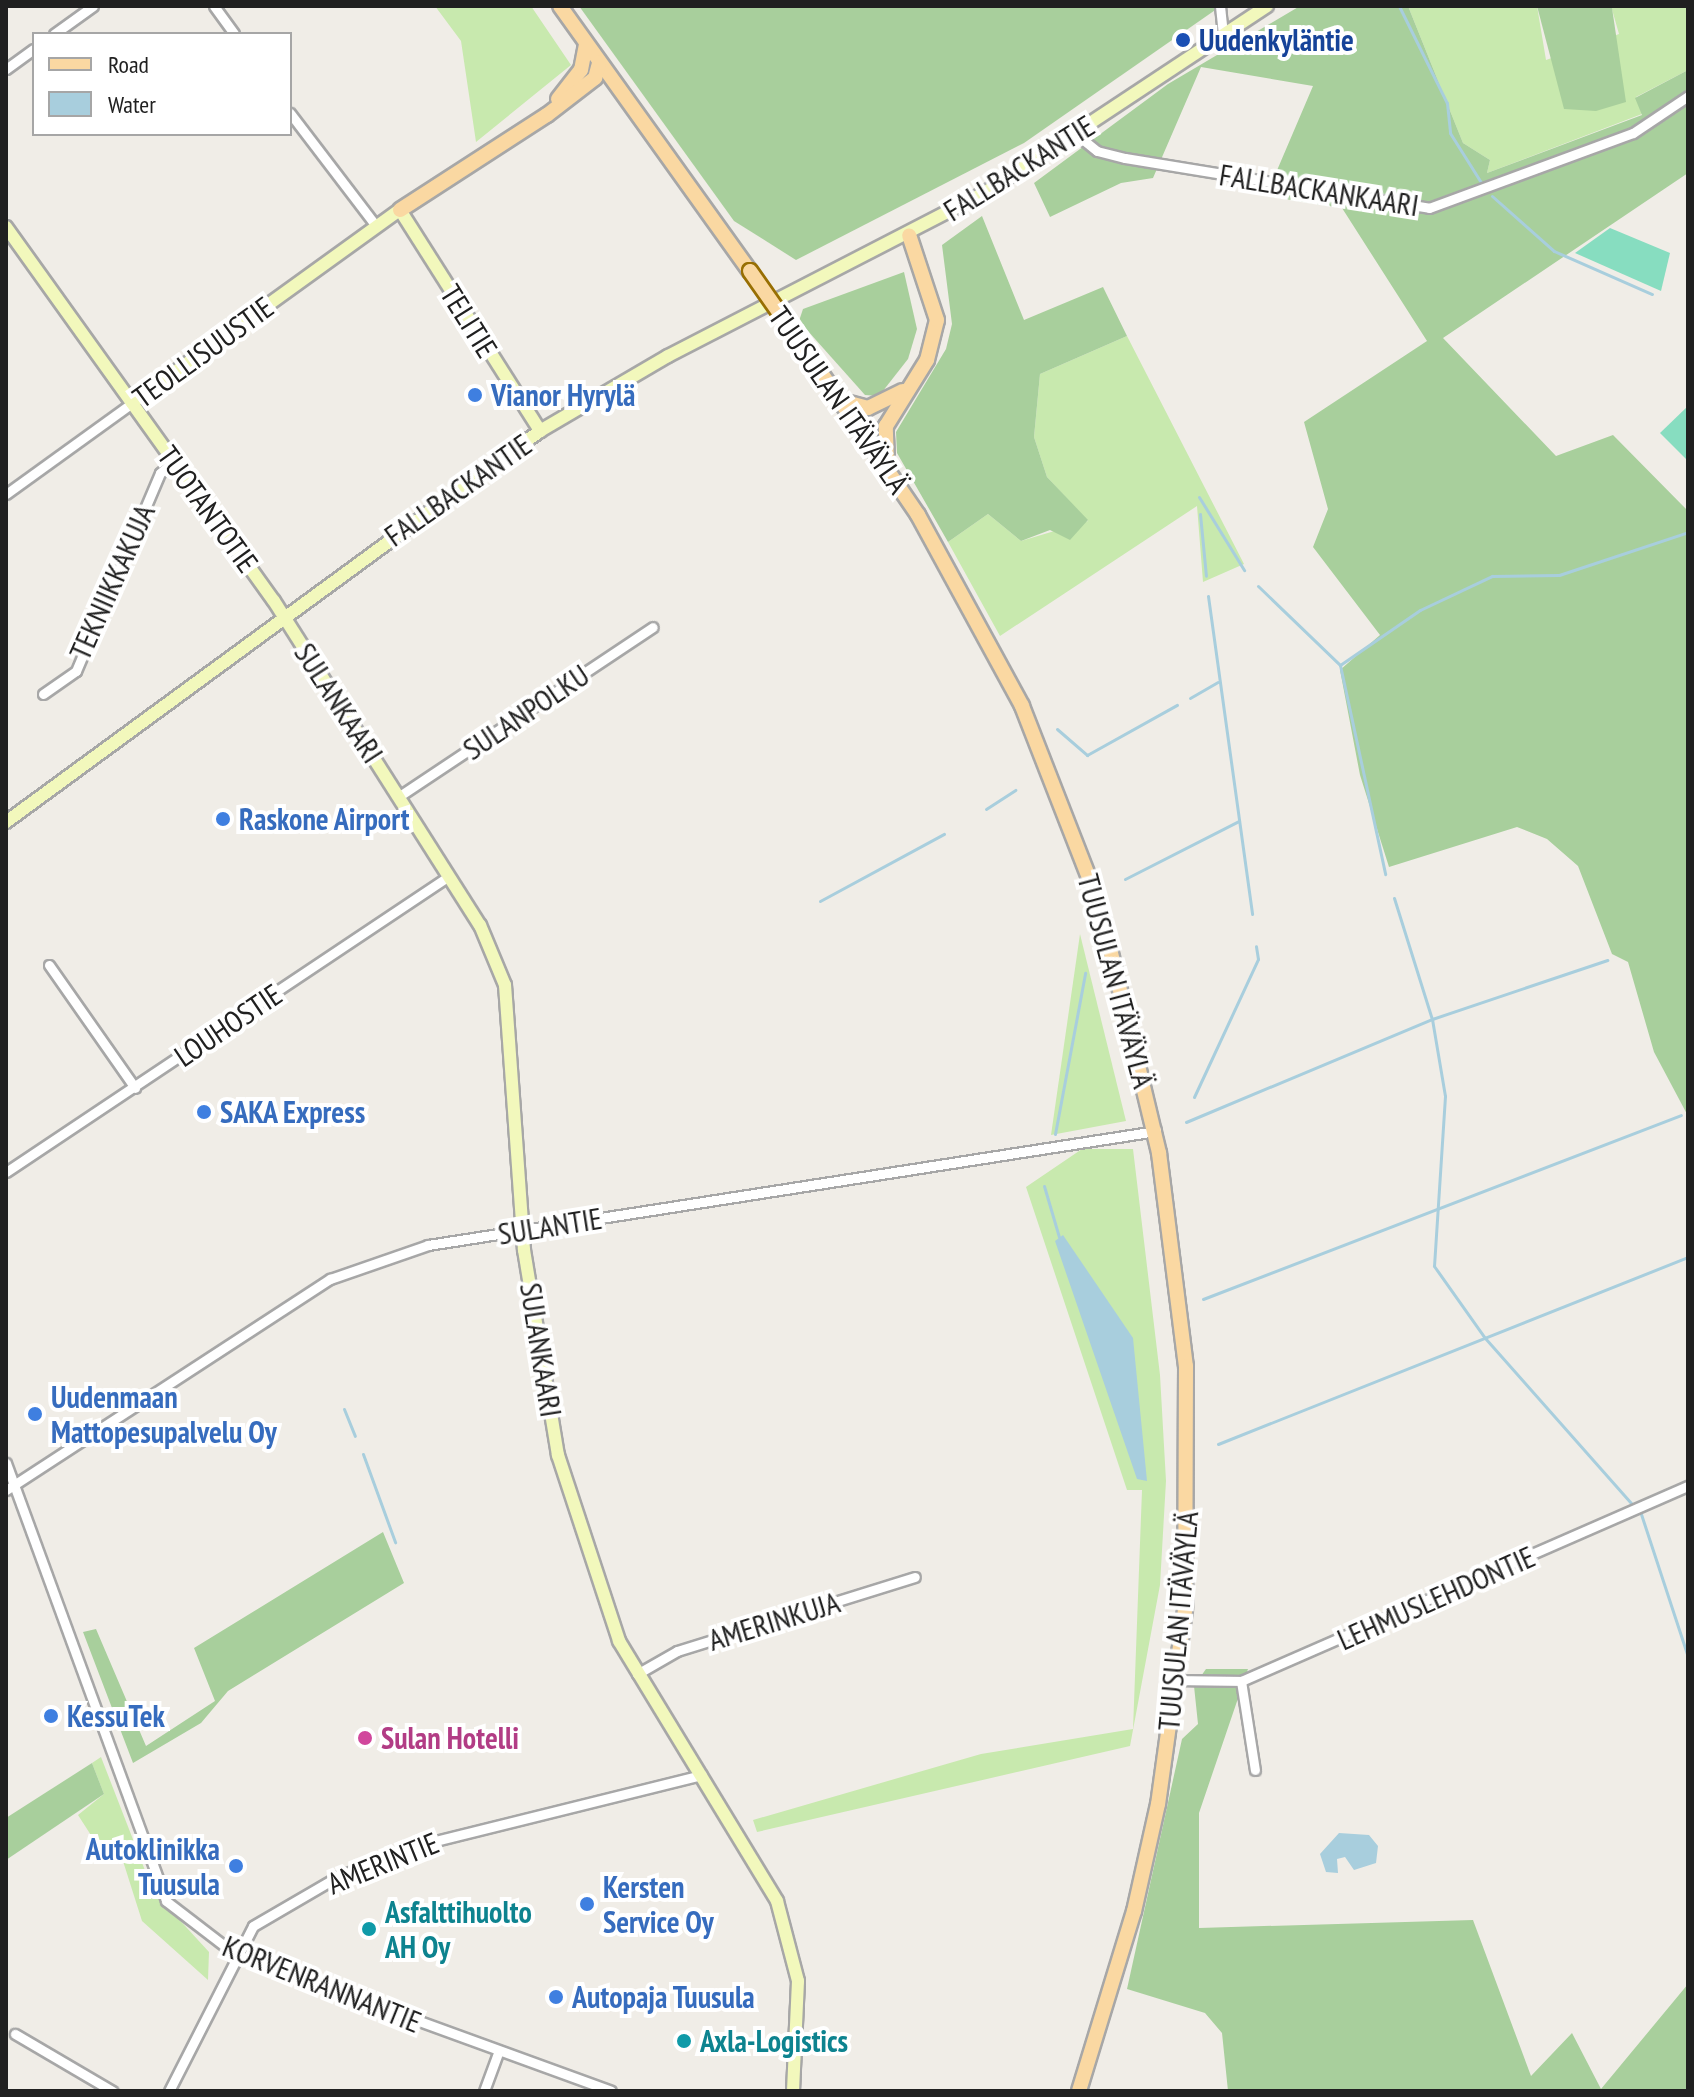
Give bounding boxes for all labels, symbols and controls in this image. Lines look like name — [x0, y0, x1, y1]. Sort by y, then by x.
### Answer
place label: Uudenkyläntie — [1199, 22, 1354, 58]
marker: Uudenkyläntie — [1174, 31, 1192, 49]
legend — [32, 32, 292, 136]
text: Road — [108, 49, 149, 80]
text: Water — [108, 89, 156, 120]
street label: FALLBACKANTIE — [937, 108, 1101, 228]
street label: FALLBACKANKAARI — [1217, 156, 1421, 224]
street label: TELITIE — [433, 278, 505, 364]
street label: TEOLLISUUSTIE — [126, 289, 280, 415]
street label: TUUSULAN ITÄVÄYLÄ — [761, 300, 917, 500]
place label: Vianor Hyrylä — [491, 377, 635, 413]
marker: Vianor Hyrylä — [466, 386, 484, 404]
street label: FALLBACKANTIE — [378, 426, 538, 554]
street label: TUOTANTOTIE — [150, 439, 266, 579]
street label: TEKNIIKKAKUJA — [62, 499, 162, 665]
street label: SULANKAARI — [287, 636, 391, 770]
street label: SULANPOLKU — [456, 657, 596, 767]
place label: Raskone Airport — [239, 801, 410, 837]
marker: Raskone Airport — [214, 810, 232, 828]
street label: TUUSULAN ITÄVÄYLÄ — [1070, 870, 1162, 1092]
street label: LOUHOSTIE — [168, 976, 288, 1074]
place label: SAKA Express — [220, 1094, 366, 1130]
marker: SAKA Express — [195, 1103, 213, 1121]
street label: SULANTIE — [495, 1200, 605, 1252]
street label: SULANKAARI — [513, 1280, 569, 1420]
place label: Uudenmaan Mattopesupalvelu Oy — [51, 1379, 277, 1450]
marker: Uudenmaan Mattopesupalvelu Oy — [26, 1405, 44, 1423]
street label: TUUSULAN ITÄVÄYLÄ — [1150, 1510, 1206, 1732]
street label: LEHMUSLEHDONTIE — [1332, 1538, 1540, 1658]
street label: AMERINKUJA — [704, 1584, 844, 1658]
place label: KessuTek — [67, 1698, 165, 1734]
marker: KessuTek — [42, 1707, 60, 1725]
place label: Sulan Hotelli — [381, 1720, 519, 1756]
marker: Sulan Hotelli — [356, 1729, 374, 1747]
street label: AMERINTIE — [322, 1824, 444, 1902]
place label: Autoklinikka Tuusula — [86, 1831, 220, 1902]
marker: Autoklinikka Tuusula — [227, 1857, 245, 1875]
place label: Kersten Service Oy — [603, 1869, 714, 1940]
place label: Asfalttihuolto AH Oy — [385, 1894, 532, 1964]
marker: Kersten Service Oy — [578, 1895, 596, 1913]
marker: Asfalttihuolto AH Oy — [360, 1920, 378, 1938]
street label: KORVENRANNANTIE — [218, 1928, 426, 2040]
place label: Autopaja Tuusula — [572, 1979, 756, 2015]
marker: Autopaja Tuusula — [547, 1988, 565, 2006]
place label: Axla-Logistics — [700, 2023, 848, 2059]
marker: Axla-Logistics — [675, 2032, 693, 2050]

